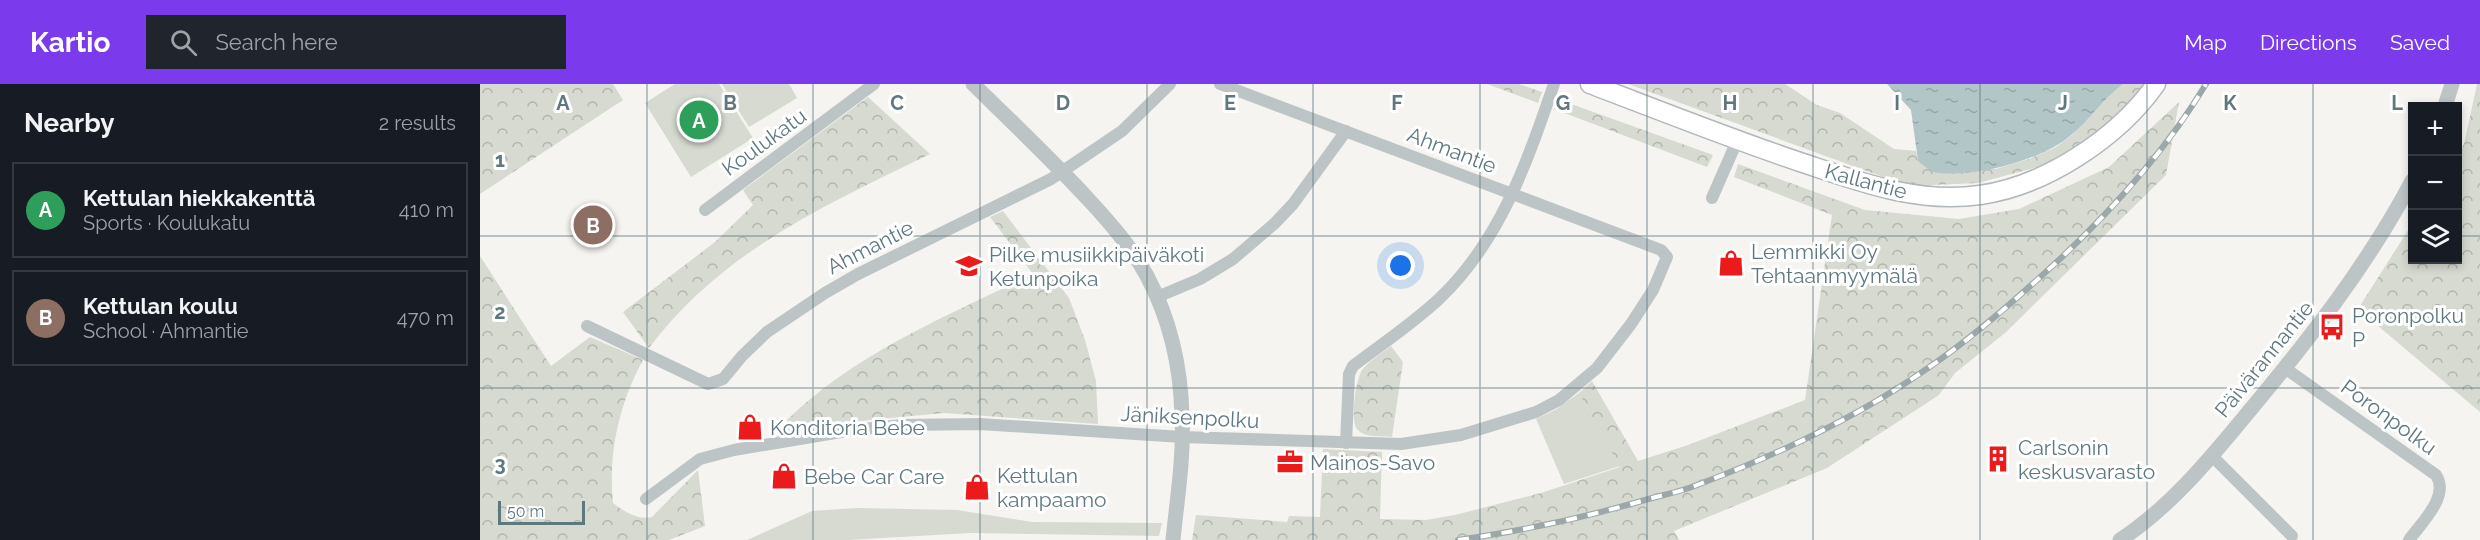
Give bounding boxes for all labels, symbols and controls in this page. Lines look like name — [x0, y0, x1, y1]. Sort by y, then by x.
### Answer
search box — [146, 15, 566, 69]
text: Kartio — [30, 26, 110, 59]
icon: search — [167, 26, 200, 59]
text: Search here — [215, 29, 338, 55]
text: Map — [2184, 30, 2227, 55]
text: Directions — [2260, 30, 2357, 55]
text: Saved — [2390, 30, 2450, 55]
text: A — [556, 91, 570, 115]
text: B — [723, 91, 737, 115]
text: C — [890, 91, 904, 115]
text: D — [1056, 91, 1070, 115]
text: E — [1224, 91, 1236, 115]
text: F — [1391, 91, 1403, 115]
text: G — [1556, 91, 1570, 115]
text: H — [1723, 91, 1737, 115]
text: I — [1894, 91, 1900, 115]
text: J — [2058, 91, 2068, 115]
text: K — [2223, 91, 2237, 115]
text: L — [2391, 91, 2403, 115]
pin: A — [680, 98, 718, 142]
map controls — [2408, 102, 2462, 264]
button: + — [2408, 102, 2462, 156]
street label: Koulukatu — [717, 103, 811, 181]
text: Nearby — [24, 108, 114, 138]
text: 2 results — [379, 111, 456, 135]
street label: Ahmantie — [1404, 122, 1500, 178]
text: 1 — [495, 148, 505, 172]
button: − — [2408, 156, 2462, 210]
street label: Kallantie — [1822, 158, 1910, 204]
text: Kettulan hiekkakenttä — [83, 185, 315, 211]
text: A — [39, 198, 52, 222]
text: 410 m — [399, 198, 454, 222]
pin: B — [574, 202, 612, 248]
button: layers — [2408, 210, 2462, 264]
text: Sports · Koulukatu — [83, 211, 250, 235]
street label: Ahmantie — [823, 215, 917, 279]
place label: Lemmikki Oy Tehtaanmyymälä — [1751, 239, 1918, 288]
place label: Pilke musiikkipäiväkoti Ketunpoika — [989, 242, 1204, 291]
shop icon: Lemmikki Oy Tehtaanmyymälä — [1716, 248, 1746, 278]
school or university icon: Pilke musiikkipäiväkoti Ketunpoika — [954, 251, 984, 281]
your location — [1386, 251, 1415, 280]
text: Kettulan koulu — [83, 293, 238, 319]
street label: Päivärannantie — [2210, 296, 2318, 422]
text: 2 — [494, 300, 506, 324]
place label: Poronpolku P — [2352, 303, 2464, 352]
text: B — [39, 306, 52, 330]
text: 470 m — [397, 306, 454, 330]
bus stop icon: Poronpolku P — [2317, 312, 2347, 342]
text: School · Ahmantie — [83, 319, 249, 343]
street label: Poronpolku — [2336, 374, 2442, 460]
street label: Jäniksenpolku — [1120, 401, 1260, 433]
shop icon: Konditoria Bebe — [735, 412, 765, 442]
place label: Konditoria Bebe — [770, 415, 925, 440]
place label: Carlsonin keskusvarasto — [2018, 435, 2155, 484]
building icon: Carlsonin keskusvarasto — [1983, 444, 2013, 474]
office icon: Mainos-Savo — [1275, 447, 1305, 477]
place label: Mainos-Savo — [1310, 450, 1435, 475]
text: 3 — [494, 452, 506, 476]
shop icon: Bebe Car Care — [769, 461, 799, 491]
place label: Kettulan kampaamo — [997, 463, 1106, 512]
place label: Bebe Car Care — [804, 464, 944, 489]
shop icon: Kettulan kampaamo — [962, 472, 992, 502]
scale bar — [498, 498, 585, 526]
text: 50 m — [507, 502, 544, 521]

